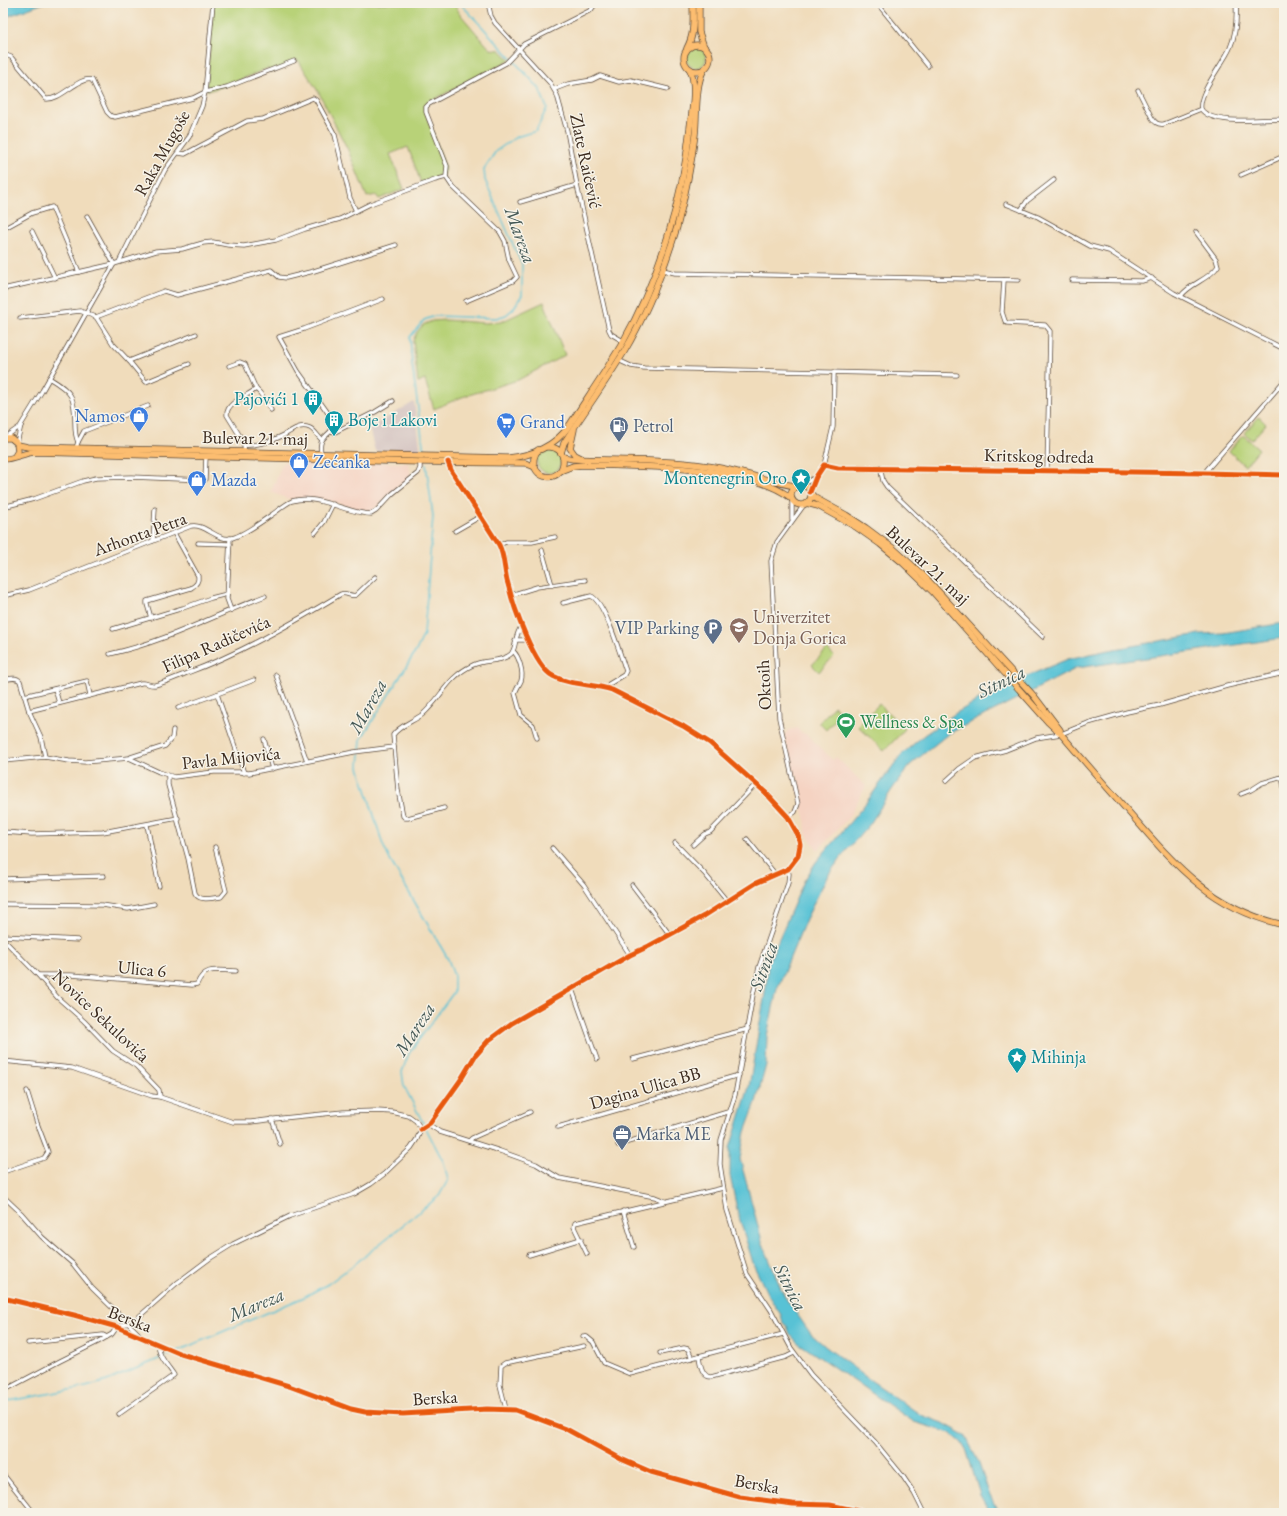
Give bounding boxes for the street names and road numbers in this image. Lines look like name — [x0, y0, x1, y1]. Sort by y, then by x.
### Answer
street label: Raka Mugoše — [129, 106, 195, 200]
street label: Zlate Raičević — [565, 111, 608, 211]
street label: Bulevar 21. maj — [202, 425, 308, 450]
street label: Kritskog odreda — [984, 443, 1095, 468]
street label: Arhonta Petra — [89, 506, 190, 561]
street label: Bulevar 21. maj — [882, 520, 975, 609]
street label: Filipa Radičevića — [158, 609, 274, 678]
street label: Oktoih — [751, 659, 776, 711]
street label: Pavla Mijovića — [181, 741, 282, 774]
street label: Ulica 6 — [117, 955, 168, 982]
street label: Novice Sekulovića — [48, 964, 156, 1067]
street label: Dagina Ulica BB — [587, 1061, 703, 1114]
street label: Berska — [105, 1300, 156, 1338]
street label: Berska — [412, 1384, 459, 1411]
street label: Berska — [733, 1468, 782, 1499]

